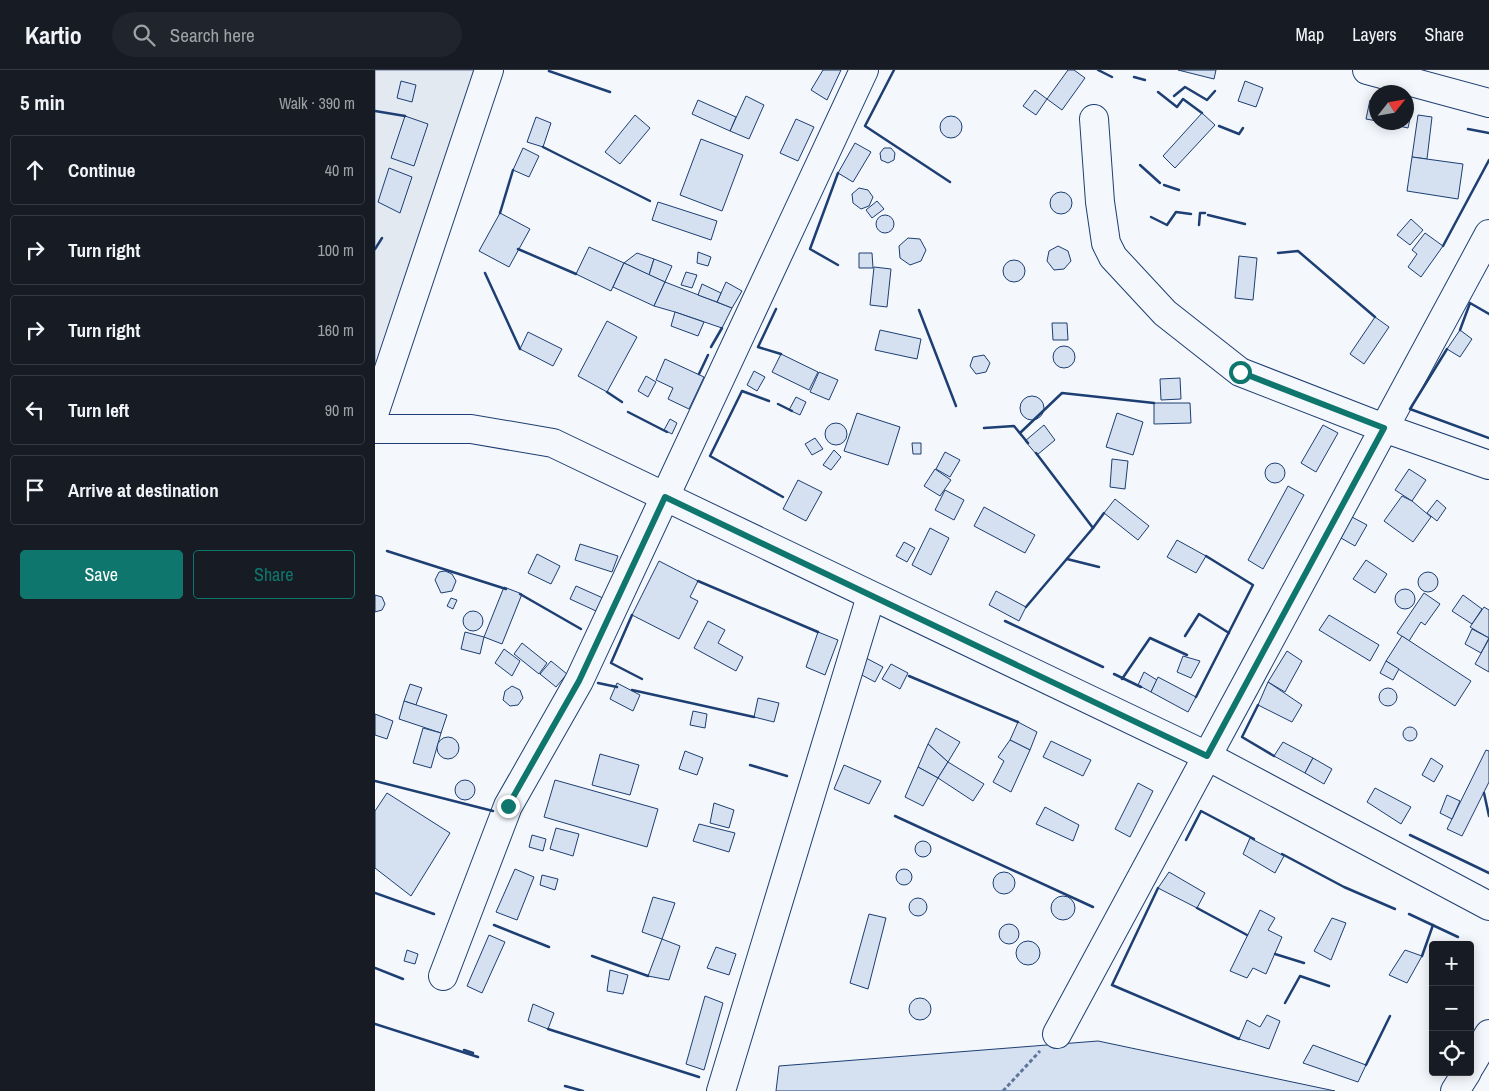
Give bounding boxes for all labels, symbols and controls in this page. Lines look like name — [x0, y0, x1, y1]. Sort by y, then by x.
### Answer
search box — [112, 12, 462, 57]
text: Kartio — [25, 19, 82, 51]
icon: search — [130, 21, 158, 49]
text: Search here — [170, 22, 255, 48]
text: Map — [1296, 22, 1324, 47]
text: Layers — [1352, 22, 1397, 47]
text: Share — [1425, 22, 1464, 47]
north arrow — [1369, 85, 1414, 130]
text: 5 min — [20, 88, 65, 117]
text: Walk · 390 m — [279, 92, 355, 114]
icon: ahead — [21, 156, 49, 184]
text: Continue — [68, 157, 136, 183]
text: 40 m — [325, 159, 354, 181]
icon: right — [21, 236, 49, 264]
text: Turn right — [68, 237, 140, 263]
text: 100 m — [318, 239, 354, 261]
icon: right — [21, 316, 49, 344]
text: Turn right — [68, 317, 140, 343]
text: 160 m — [318, 319, 354, 341]
route start — [1229, 361, 1252, 384]
icon: left — [21, 396, 49, 424]
text: Turn left — [68, 397, 129, 423]
text: 90 m — [325, 399, 354, 421]
icon: arrive — [21, 476, 49, 504]
text: Arrive at destination — [68, 477, 219, 503]
button: Save — [20, 550, 183, 599]
button: Share — [193, 550, 355, 599]
route end — [497, 795, 520, 818]
map controls — [1429, 941, 1474, 1076]
button: + — [1429, 941, 1474, 986]
button: − — [1429, 986, 1474, 1031]
button: locate — [1429, 1031, 1474, 1076]

